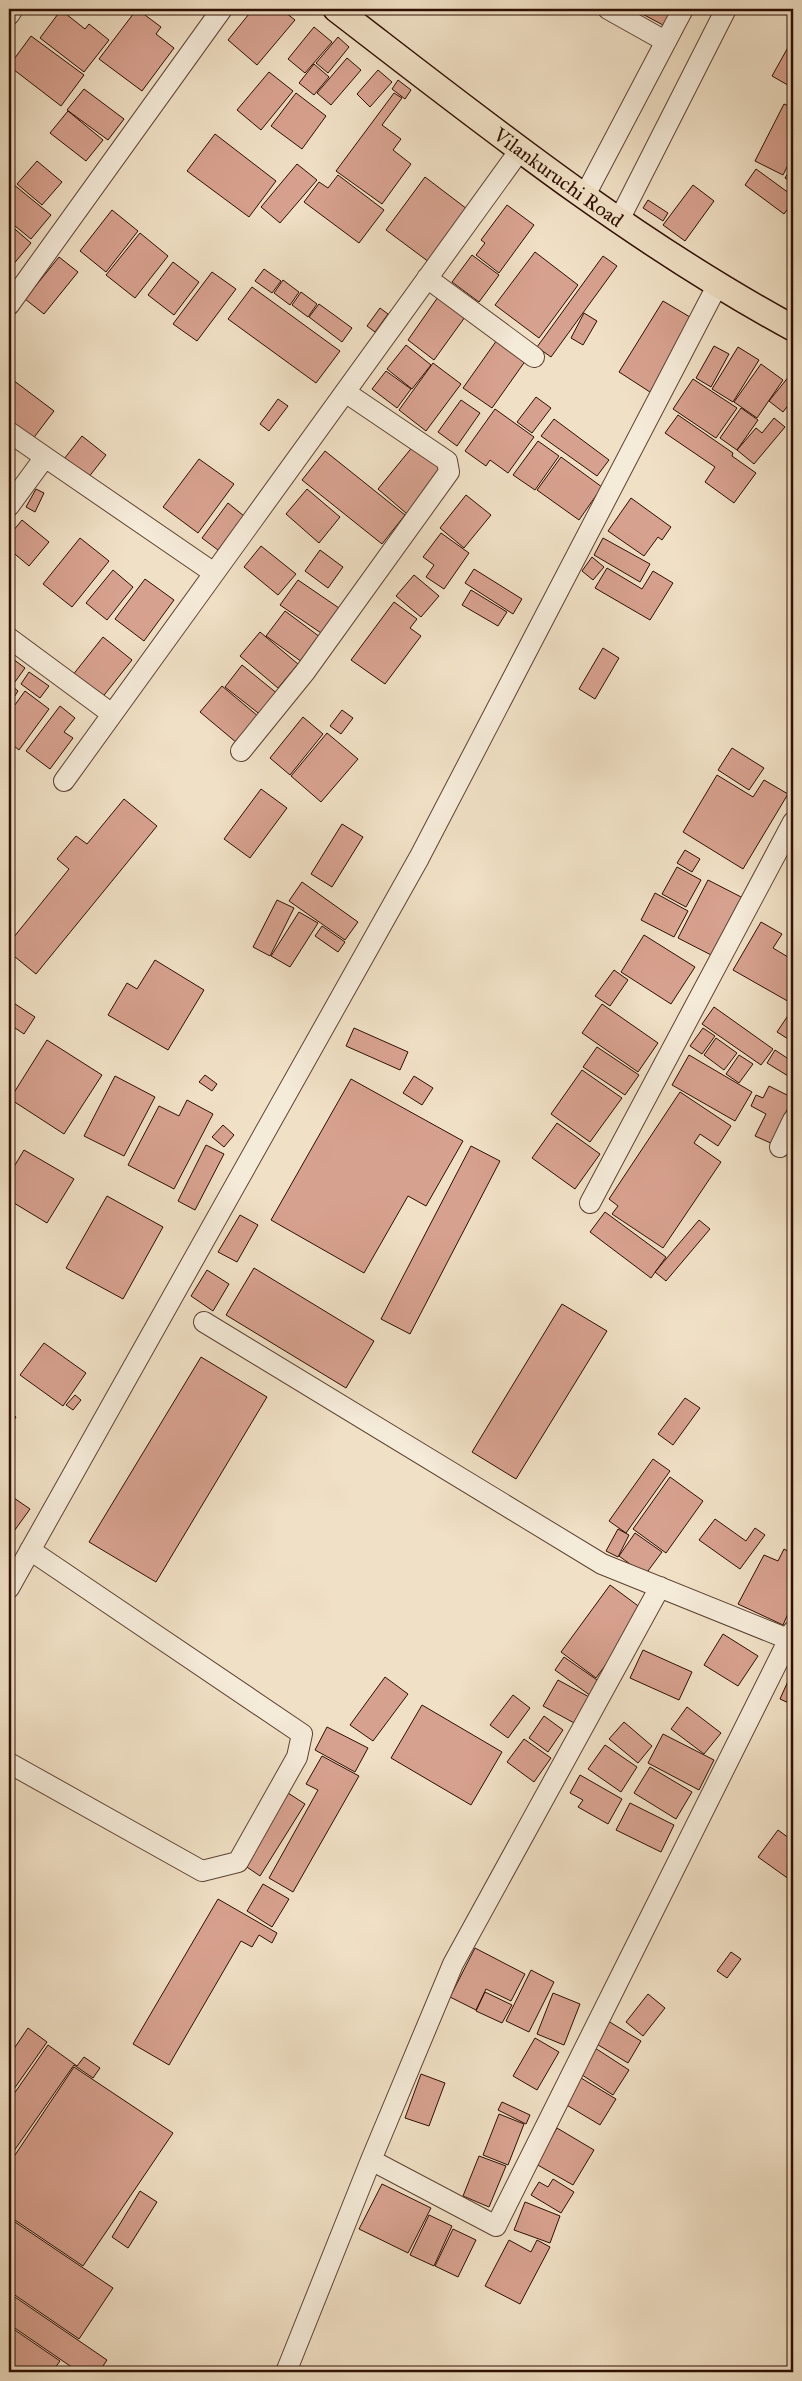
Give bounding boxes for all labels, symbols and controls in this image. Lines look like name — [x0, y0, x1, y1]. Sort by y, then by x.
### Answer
street label: Vilankuruchi Road — [488, 122, 628, 232]

